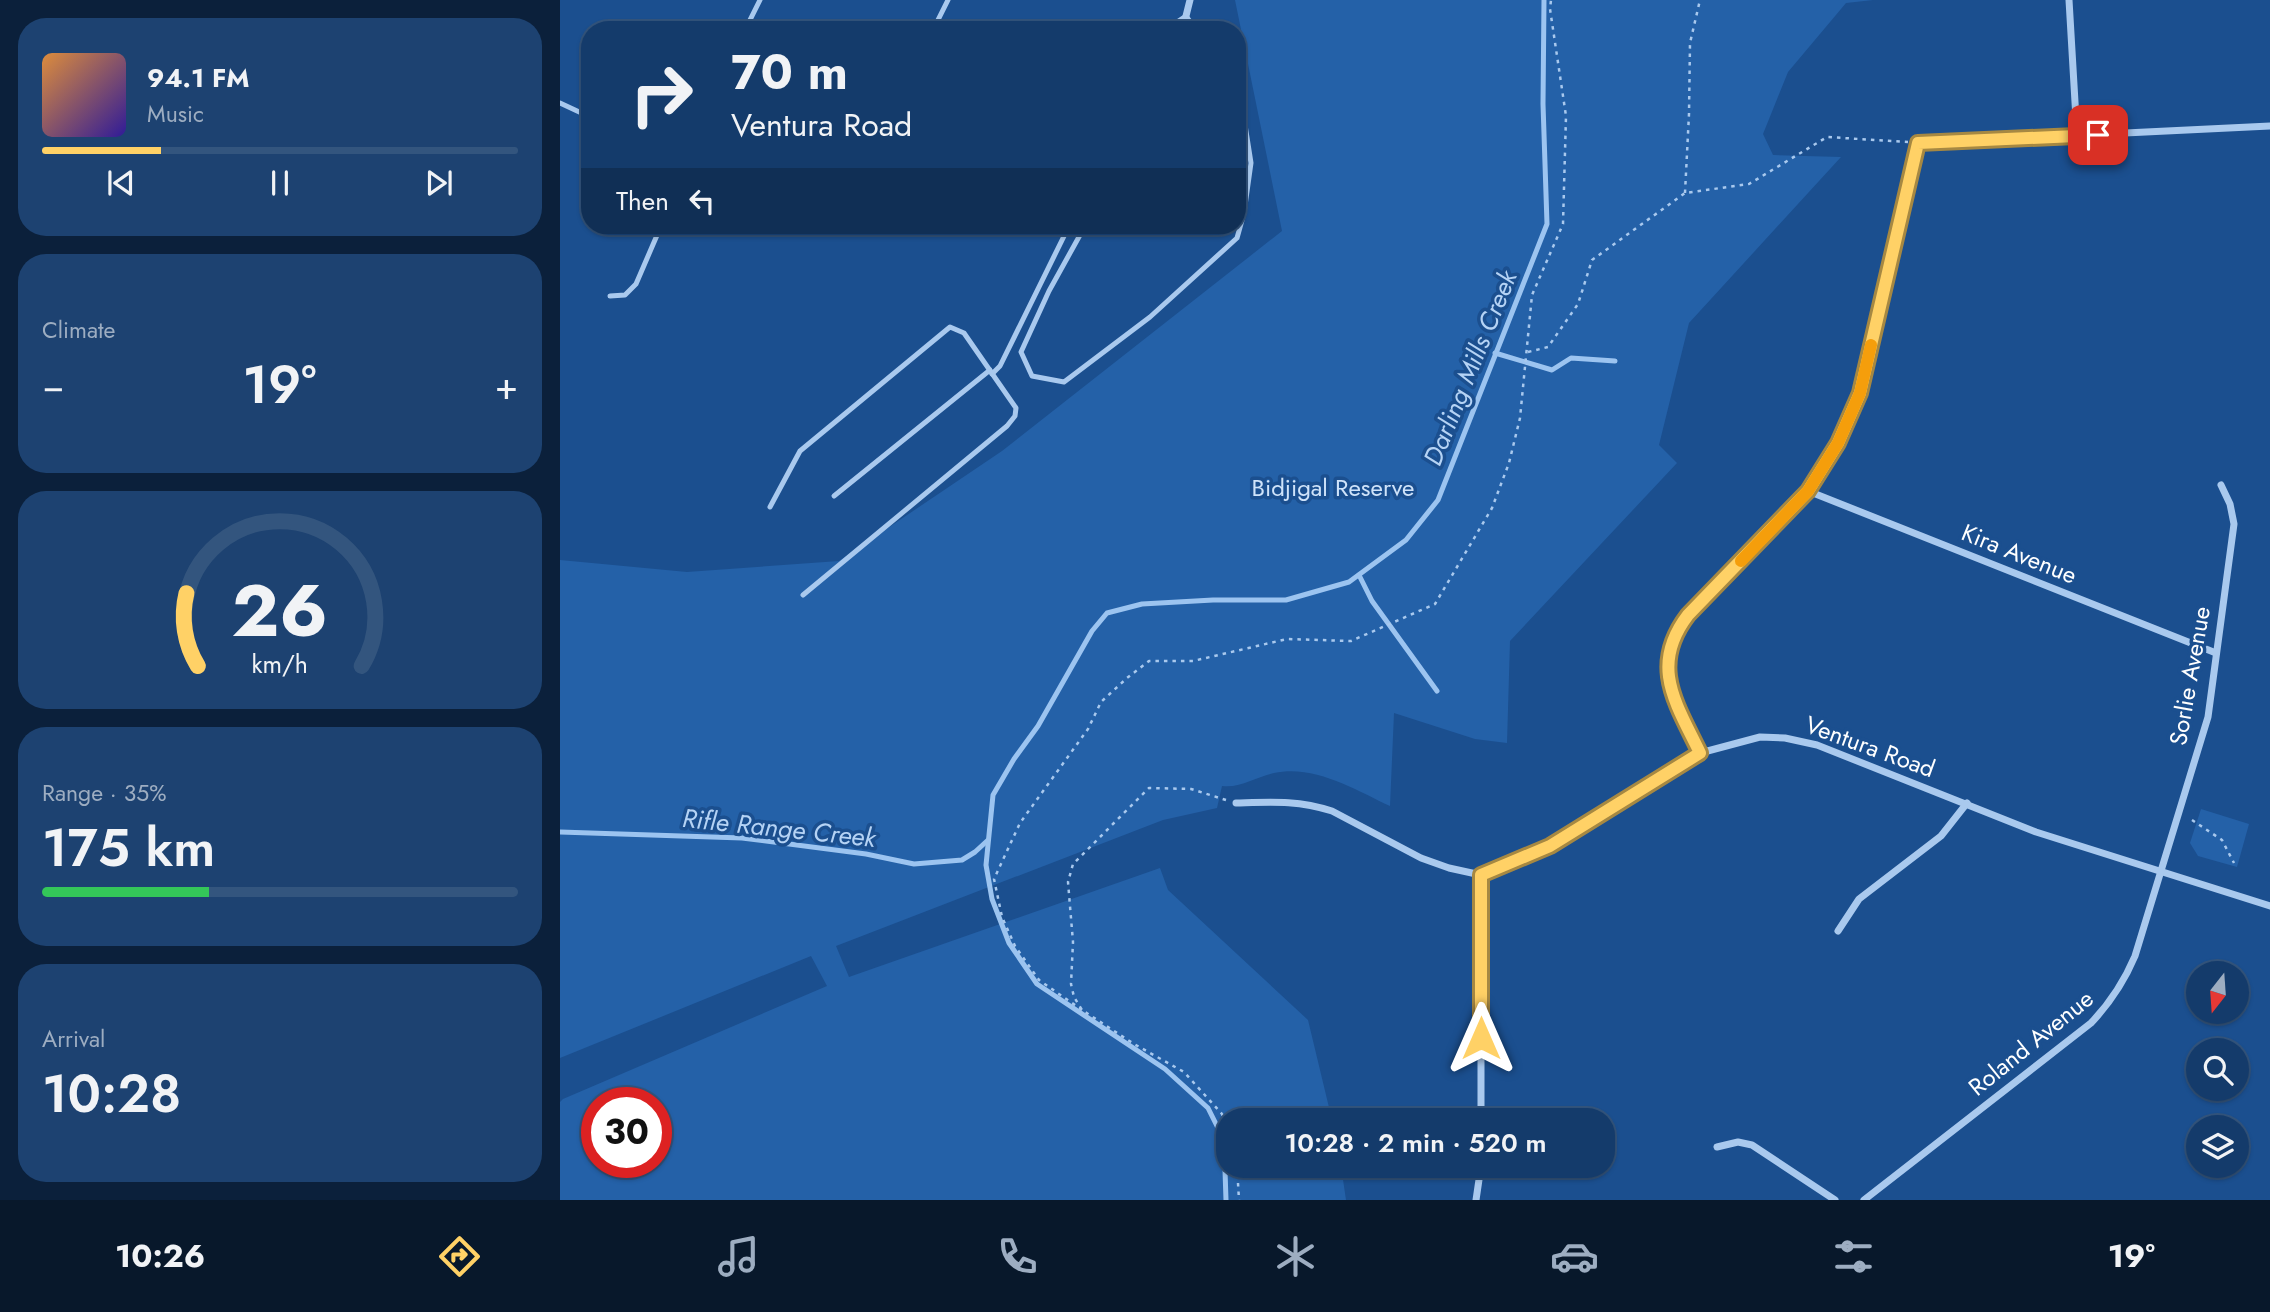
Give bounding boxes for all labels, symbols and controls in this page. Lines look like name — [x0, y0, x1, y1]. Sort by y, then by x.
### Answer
text: 70 m — [731, 37, 848, 107]
icon: right — [616, 49, 707, 140]
text: 94.1 FM — [147, 59, 250, 97]
text: Music — [147, 97, 204, 131]
text: Ventura Road — [731, 102, 912, 148]
pin — [2068, 105, 2128, 165]
icon: arrive — [2079, 116, 2117, 154]
icon: previous — [102, 164, 140, 202]
icon: pause — [261, 164, 299, 202]
icon: next — [420, 164, 458, 202]
text: Then — [616, 182, 669, 220]
icon: left — [683, 182, 721, 220]
water label: Darling Mills Creek — [1414, 263, 1527, 471]
text: Climate — [42, 313, 115, 347]
text: 19° — [243, 347, 317, 423]
text: − — [42, 358, 64, 413]
text: + — [495, 358, 518, 413]
park label: Bidjigal Reserve — [1252, 470, 1414, 505]
street label: Kira Avenue — [1956, 515, 2082, 593]
text: 26 — [232, 558, 328, 663]
street label: Sorlie Avenue — [2160, 604, 2219, 748]
text: km/h — [252, 646, 308, 682]
street label: Ventura Road — [1800, 707, 1940, 786]
text: Range · 35% — [42, 776, 166, 810]
water label: Rifle Range Creek — [680, 799, 879, 857]
text: 175 km — [42, 810, 215, 886]
north arrow — [2186, 961, 2249, 1024]
map controls — [2186, 961, 2249, 1178]
street label: Roland Avenue — [1961, 981, 2101, 1104]
position arrow — [1444, 1001, 1518, 1075]
text: Arrival — [42, 1022, 105, 1056]
button: search — [2186, 1038, 2249, 1101]
text: 10:28 — [42, 1056, 181, 1132]
speed limit sign: 30 — [581, 1087, 672, 1178]
button: layers — [2186, 1115, 2249, 1178]
text: 10:28 · 2 min · 520 m — [1284, 1124, 1547, 1162]
icon: directions — [435, 1232, 484, 1281]
icon: music — [714, 1232, 763, 1281]
icon: phone — [993, 1232, 1042, 1281]
icon: climate — [1271, 1232, 1320, 1281]
icon: car — [1550, 1232, 1599, 1281]
icon: filters — [1829, 1232, 1878, 1281]
text: 10:26 — [115, 1233, 205, 1279]
text: 19° — [2108, 1233, 2155, 1279]

